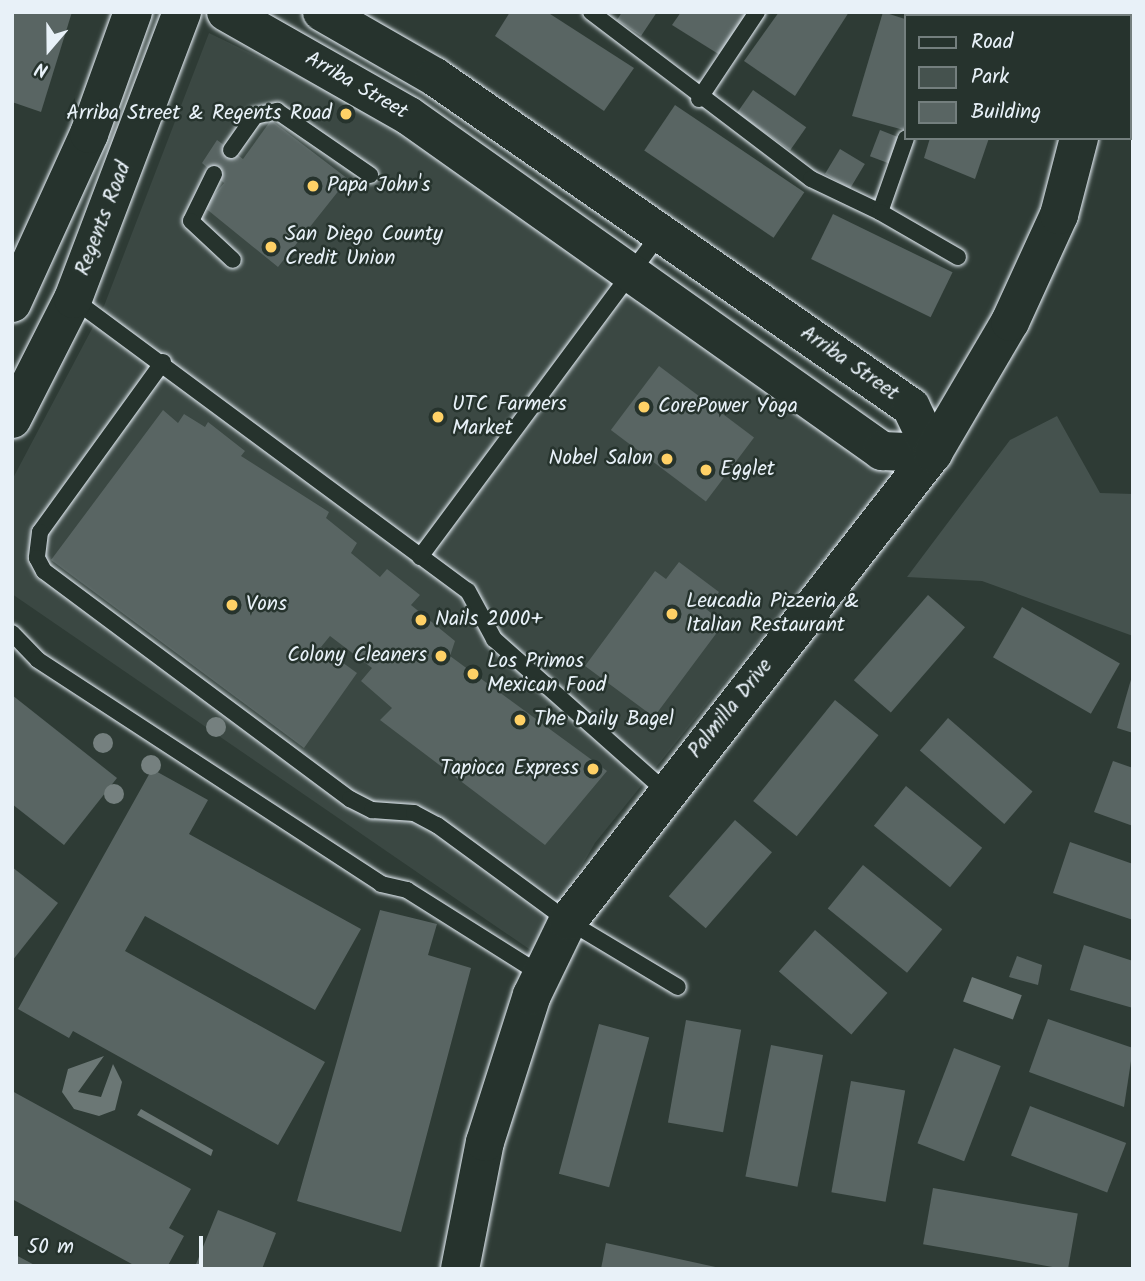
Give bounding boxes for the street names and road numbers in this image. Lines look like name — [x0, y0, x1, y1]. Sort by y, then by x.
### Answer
street label: Arriba Street — [300, 47, 412, 125]
street label: Regents Road — [71, 159, 137, 279]
street label: Arriba Street — [795, 321, 903, 407]
street label: Palmilla Drive — [683, 654, 779, 764]

